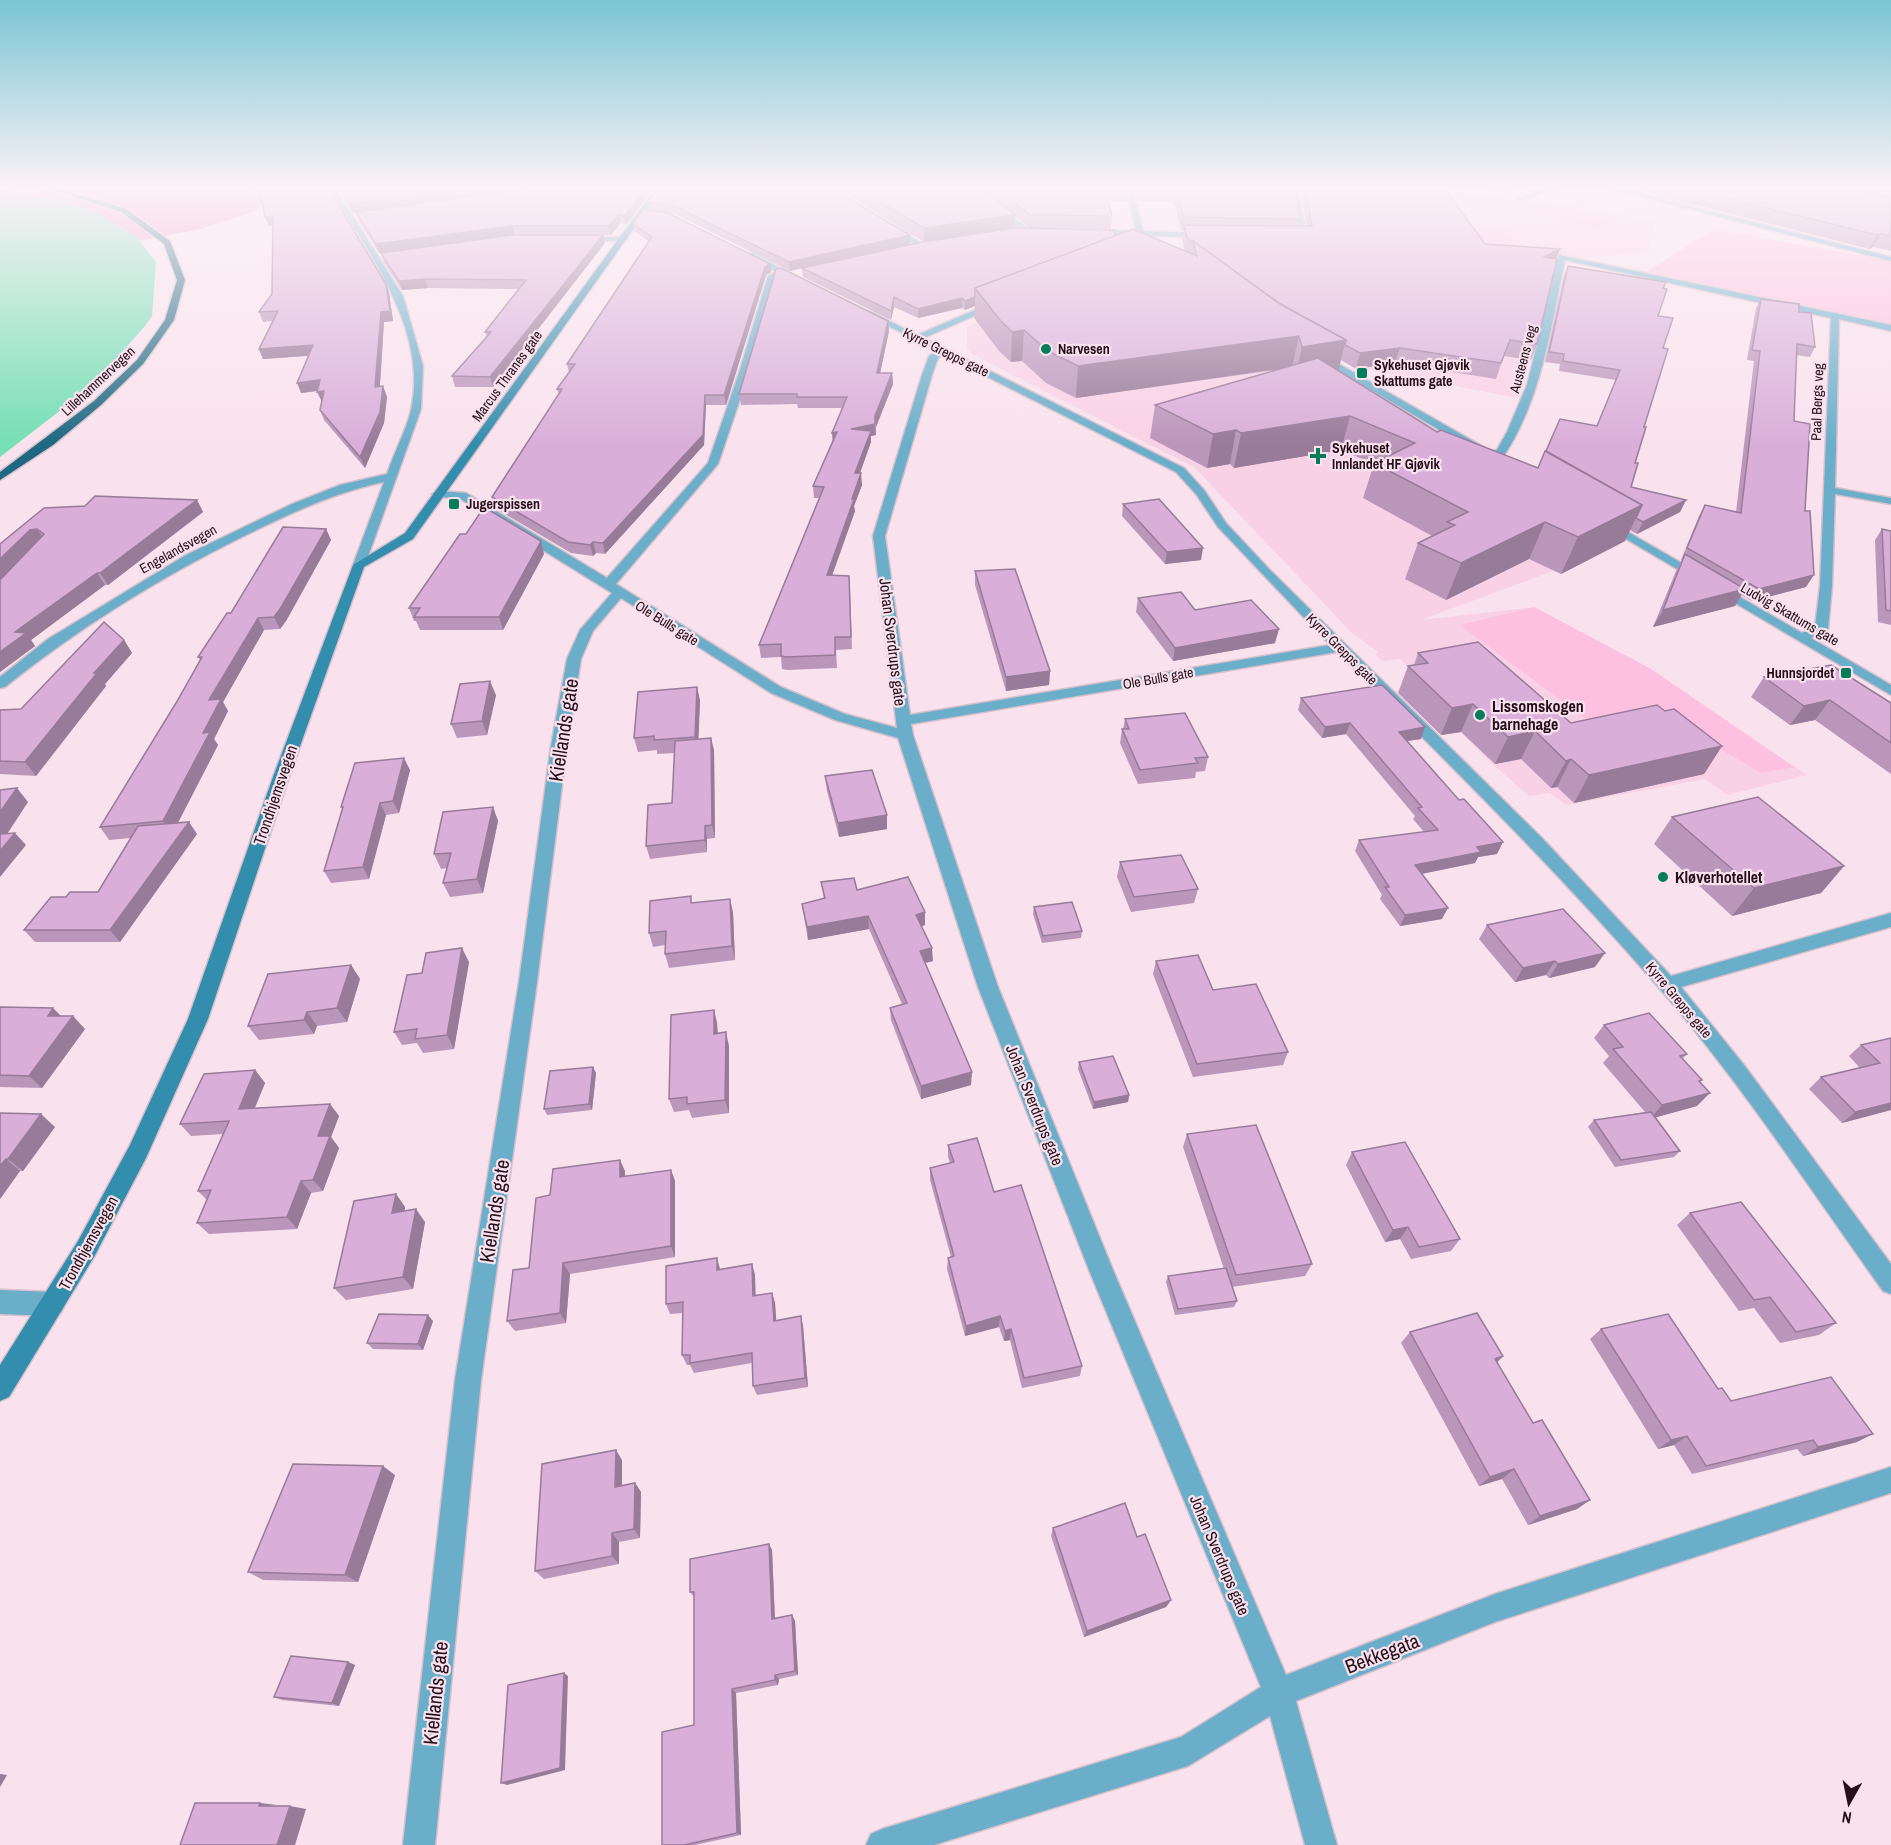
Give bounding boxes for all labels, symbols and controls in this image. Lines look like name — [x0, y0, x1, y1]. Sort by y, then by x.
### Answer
street label: Austeens veg — [1505, 322, 1541, 396]
street label: Kyrre Grepps gate — [900, 323, 992, 381]
street label: Marcus Thranes gate — [468, 327, 546, 425]
place label: Narvesen — [1058, 340, 1110, 358]
street label: Lillehammervegen — [57, 342, 139, 420]
marker: Narvesen — [1039, 342, 1053, 356]
place label: Sykehuset Gjøvik Skattums gate — [1374, 356, 1470, 390]
street label: Paal Bergs veg — [1807, 362, 1827, 441]
marker: Sykehuset Gjøvik Skattums gate — [1355, 366, 1369, 380]
place label: Sykehuset Innlandet HF Gjøvik — [1332, 439, 1440, 473]
marker: Sykehuset Innlandet HF Gjøvik — [1309, 447, 1327, 465]
place label: Jugerspissen — [466, 495, 540, 513]
marker: Jugerspissen — [447, 497, 461, 511]
street label: Engelandsvegen — [136, 520, 220, 578]
street label: Johan Sverdrups gate — [874, 577, 912, 707]
street label: Ludvig Skattums gate — [1737, 578, 1843, 650]
street label: Ole Bulls gate — [632, 596, 702, 650]
street label: Kyrre Grepps gate — [1302, 609, 1382, 689]
street label: Ole Bulls gate — [1121, 663, 1195, 693]
place label: Hunnsjordet — [1766, 664, 1834, 682]
marker: Hunnsjordet — [1839, 666, 1853, 680]
street label: Kiellands gate — [542, 677, 584, 783]
place label: Lissomskogen barnehage — [1492, 695, 1584, 735]
marker: Lissomskogen barnehage — [1473, 708, 1487, 722]
street label: Trondhjemsvegen — [248, 742, 302, 848]
place label: Kløverhotellet — [1675, 866, 1763, 888]
marker: Kløverhotellet — [1656, 870, 1670, 884]
street label: Kyrre Grepps gate — [1642, 958, 1716, 1042]
street label: Johan Sverdrups gate — [1001, 1041, 1069, 1169]
street label: Kiellands gate — [473, 1158, 515, 1264]
street label: Trondhjemsvegen — [53, 1192, 123, 1294]
street label: Johan Sverdrups gate — [1185, 1492, 1255, 1618]
street label: Bekkegata — [1341, 1627, 1423, 1679]
street label: Kiellands gate — [416, 1640, 454, 1746]
north arrow — [1819, 1773, 1879, 1833]
text: N — [1840, 1806, 1853, 1829]

